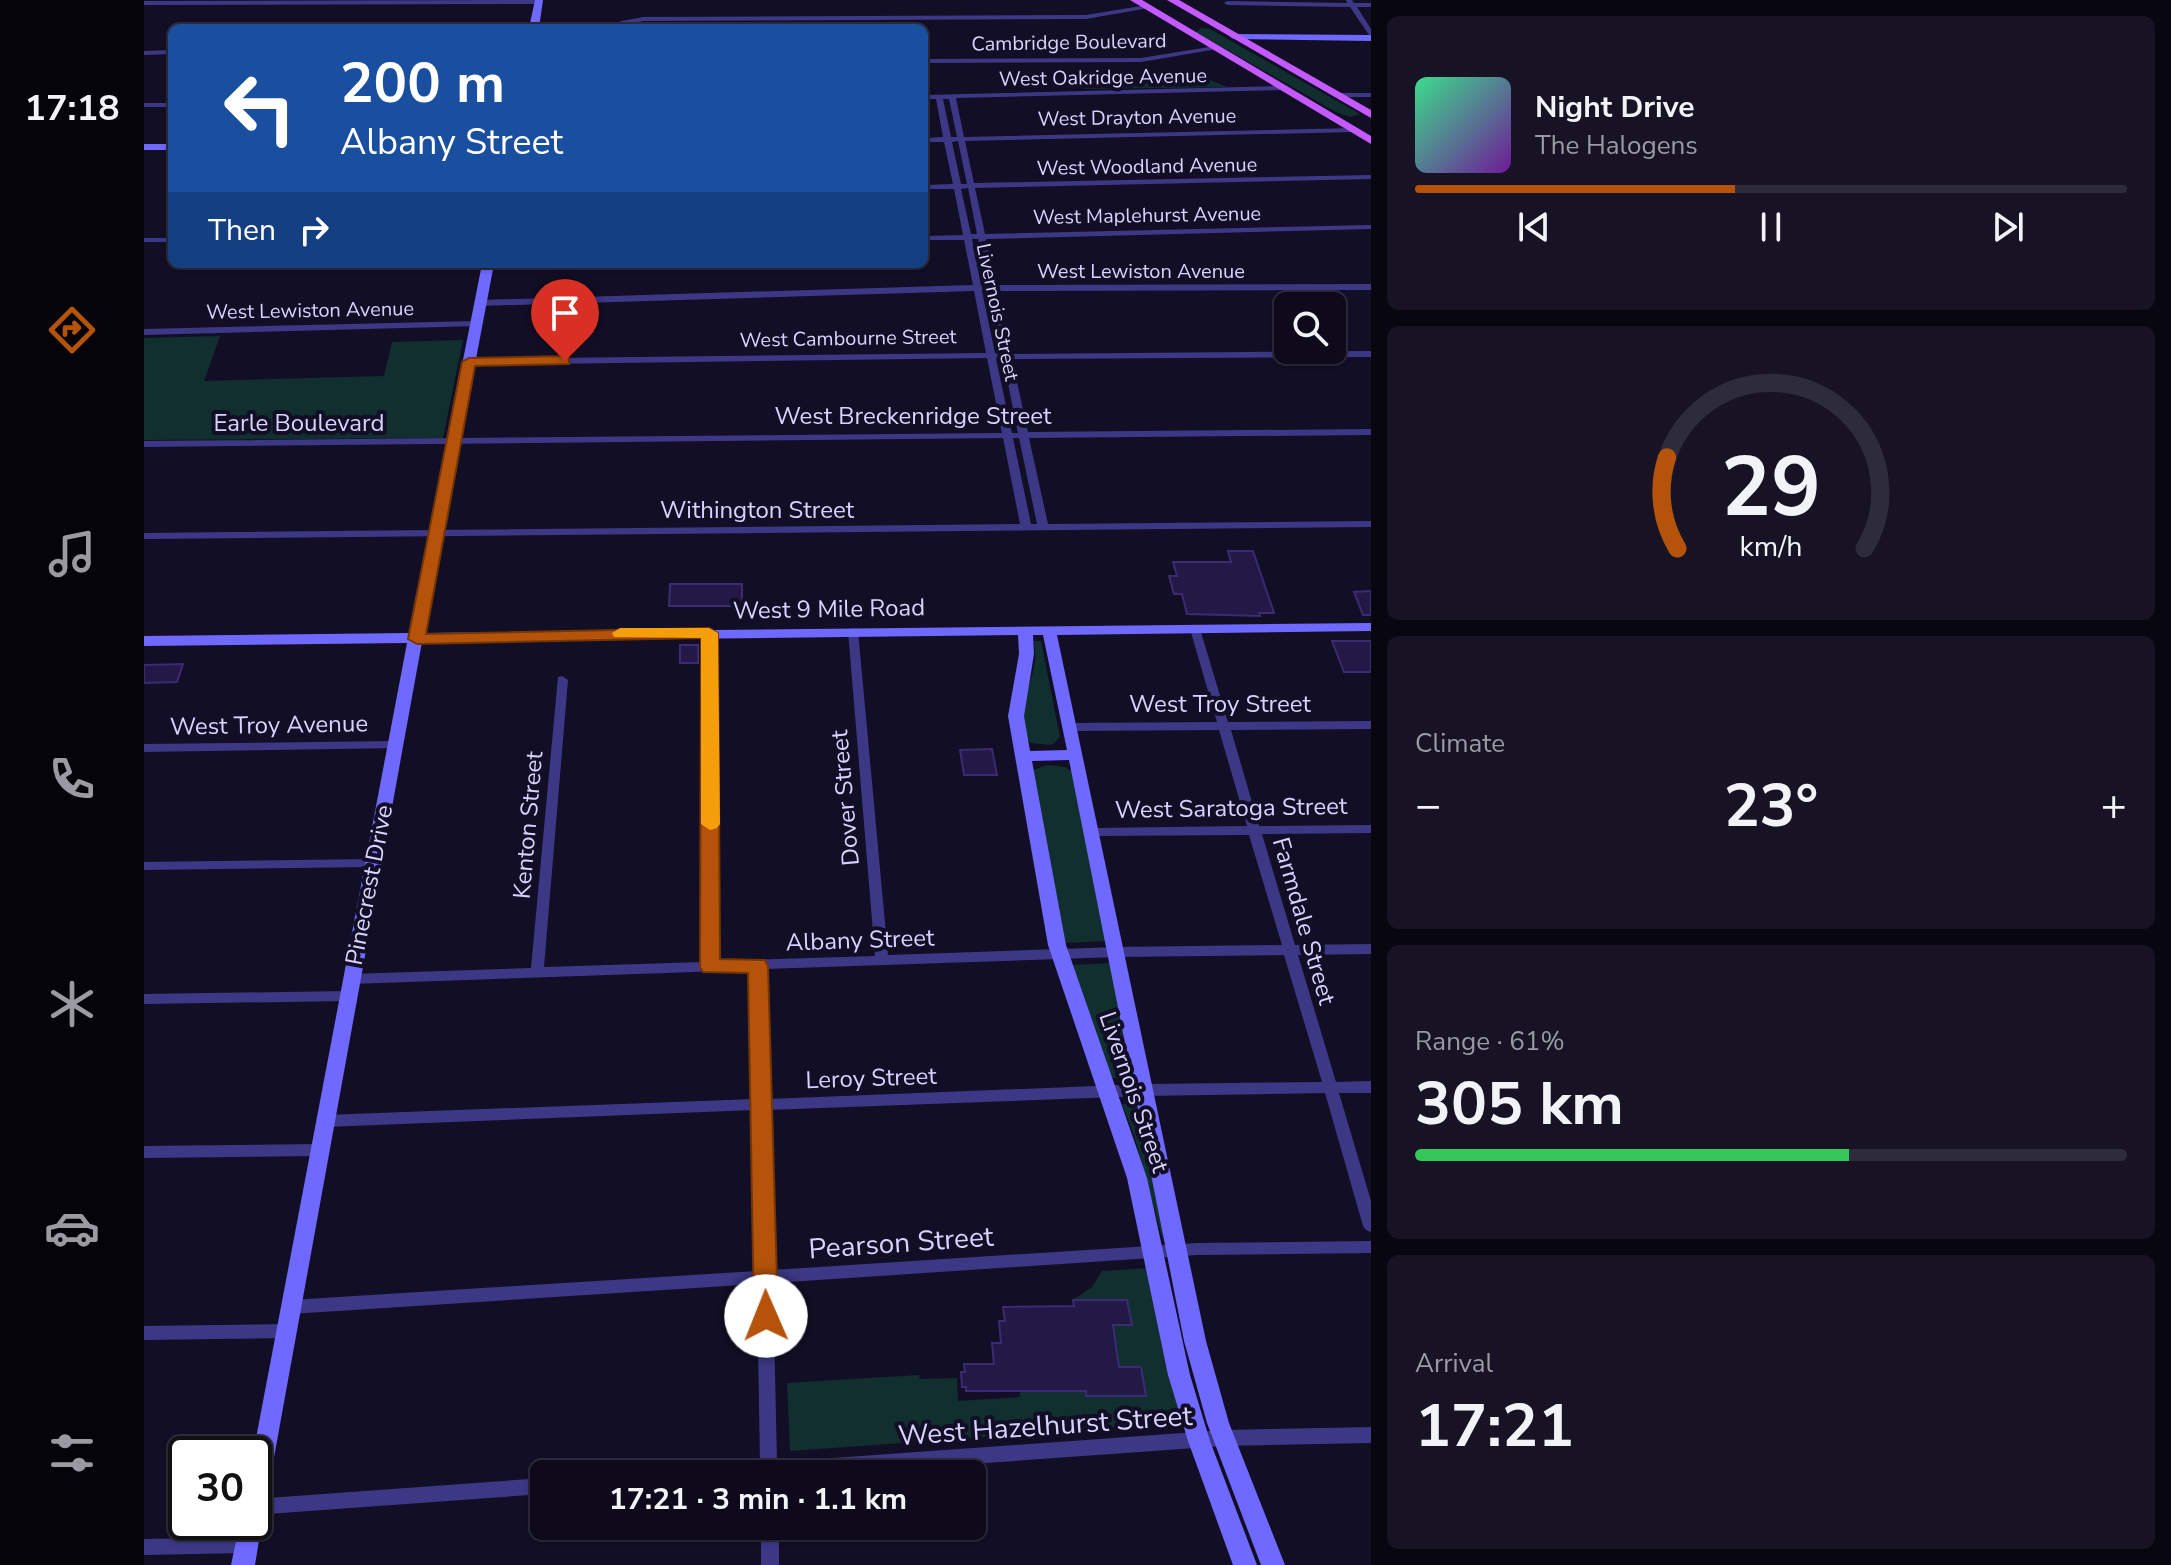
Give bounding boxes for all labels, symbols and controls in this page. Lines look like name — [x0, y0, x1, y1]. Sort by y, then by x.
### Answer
street label: Cambridge Boulevard — [971, 27, 1167, 58]
text: 200 m — [340, 45, 505, 122]
icon: left — [208, 56, 312, 160]
street label: West Oakridge Avenue — [999, 62, 1207, 93]
text: 17:18 — [24, 84, 120, 133]
text: Night Drive — [1535, 87, 1694, 128]
street label: West Drayton Avenue — [1037, 102, 1237, 133]
text: Albany Street — [340, 118, 563, 167]
text: The Halogens — [1535, 128, 1698, 163]
street label: West Woodland Avenue — [1036, 151, 1258, 182]
street label: West Maplehurst Avenue — [1033, 200, 1261, 231]
icon: previous — [1512, 205, 1556, 249]
icon: pause — [1749, 205, 1793, 249]
icon: next — [1986, 205, 2030, 249]
icon: right — [292, 208, 336, 252]
text: Then — [208, 210, 276, 251]
street label: Livernois Street — [970, 241, 1025, 384]
street label: West Lewiston Avenue — [1037, 258, 1245, 285]
pin — [531, 279, 599, 361]
icon: arrive — [543, 291, 587, 335]
map controls — [1274, 292, 1346, 364]
button: search — [1274, 292, 1346, 364]
street label: West Lewiston Avenue — [206, 295, 414, 326]
icon: directions — [44, 302, 100, 358]
street label: West Cambourne Street — [739, 323, 958, 354]
street label: West Breckenridge Street — [774, 400, 1052, 432]
street label: Earle Boulevard — [214, 407, 384, 439]
text: 29 — [1721, 430, 1821, 543]
street label: Withington Street — [660, 494, 855, 526]
icon: music — [44, 526, 100, 582]
text: km/h — [1740, 527, 1802, 566]
street label: West 9 Mile Road — [733, 591, 925, 627]
street label: West Troy Street — [1129, 688, 1312, 720]
street label: West Troy Avenue — [170, 707, 368, 743]
text: Climate — [1415, 726, 1505, 761]
street label: Dover Street — [823, 728, 867, 867]
street label: Kenton Street — [506, 749, 550, 900]
icon: phone — [44, 751, 100, 807]
text: 23° — [1724, 765, 1818, 847]
text: − — [1415, 776, 1441, 836]
text: + — [2101, 776, 2127, 836]
street label: West Saratoga Street — [1114, 790, 1348, 826]
street label: Pinecrest Drive — [338, 802, 400, 968]
street label: Farmdale Street — [1265, 834, 1343, 1009]
street label: Albany Street — [785, 921, 936, 959]
icon: climate — [44, 976, 100, 1032]
street label: Livernois Street — [1092, 1007, 1177, 1177]
text: Range · 61% — [1415, 1024, 1565, 1059]
street label: Leroy Street — [805, 1060, 938, 1096]
text: 305 km — [1415, 1063, 1624, 1145]
icon: car — [44, 1200, 100, 1256]
street label: Pearson Street — [807, 1218, 995, 1268]
position arrow — [724, 1274, 808, 1358]
text: Arrival — [1415, 1346, 1493, 1381]
text: 17:21 — [1415, 1385, 1574, 1467]
street label: West Hazelhurst Street — [897, 1397, 1194, 1455]
icon: filters — [44, 1425, 100, 1481]
speed limit sign: 30 — [168, 1436, 272, 1540]
text: 17:21 · 3 min · 1.1 km — [609, 1479, 907, 1520]

